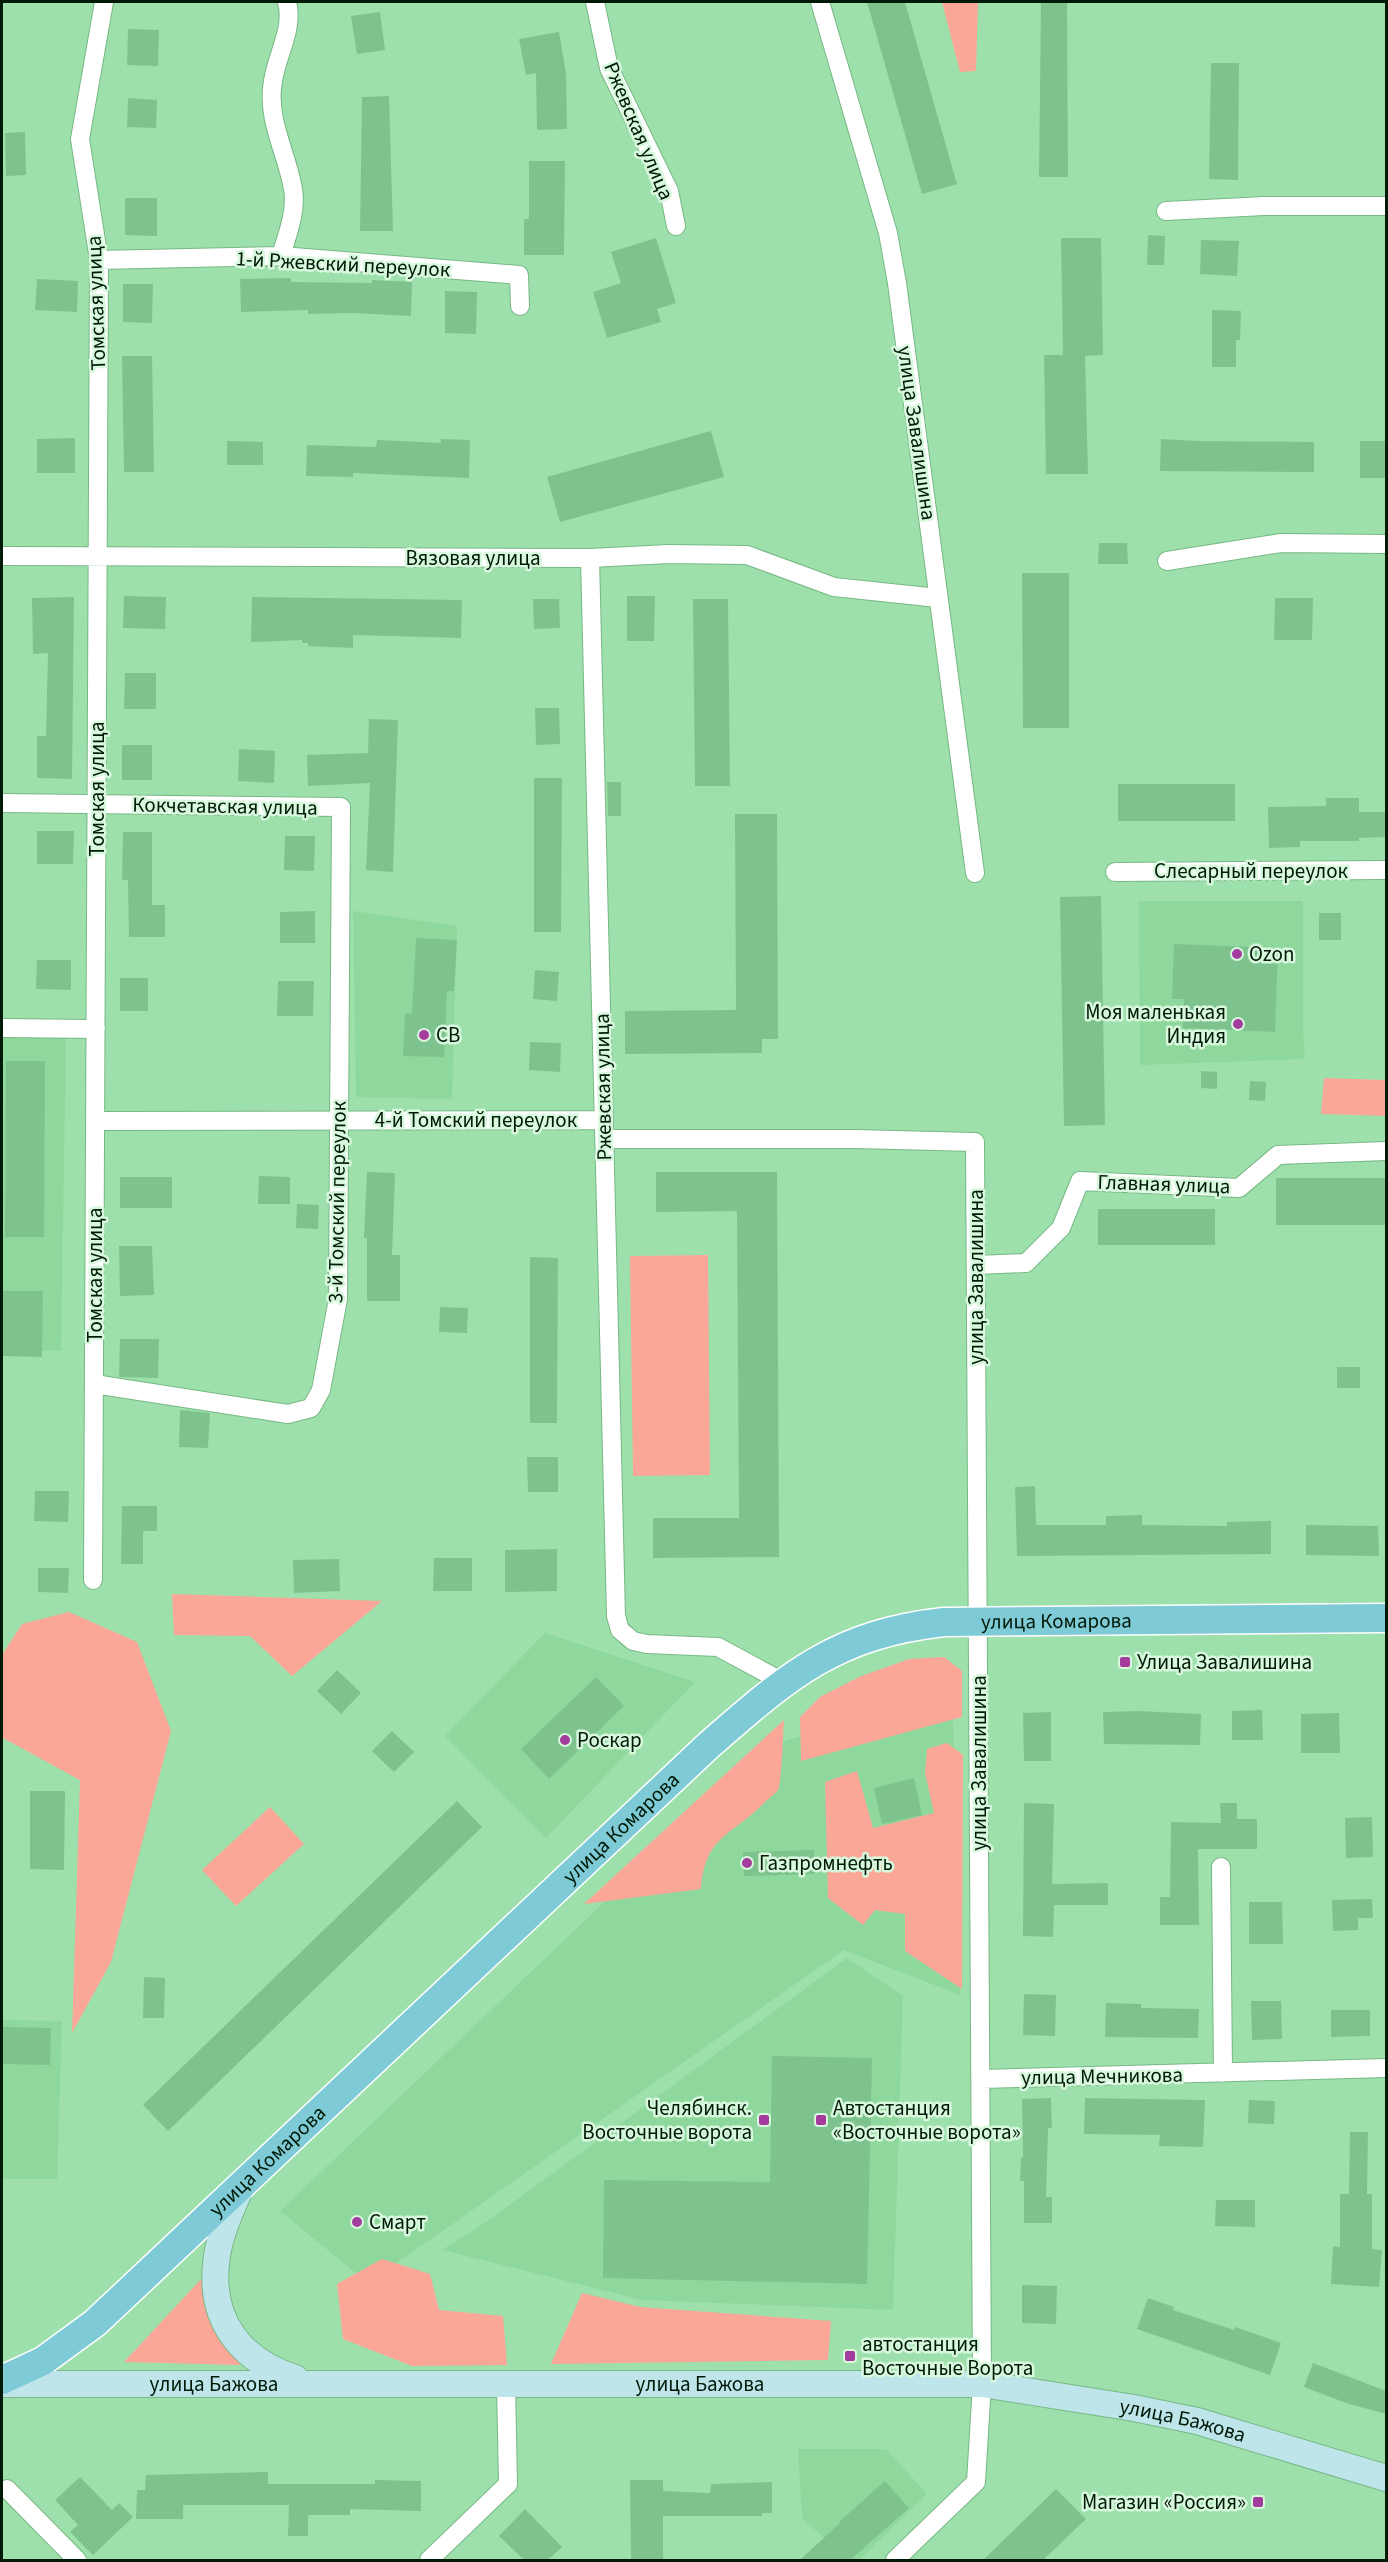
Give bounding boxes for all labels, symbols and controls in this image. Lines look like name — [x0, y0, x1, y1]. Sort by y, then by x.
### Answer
street label: Ржевская улица — [596, 57, 682, 205]
street label: Томская улица — [79, 235, 113, 371]
street label: 1-й Ржевский переулок — [235, 243, 452, 285]
street label: улица Завалишина — [890, 344, 944, 522]
street label: Вязовая улица — [405, 543, 541, 573]
street label: Томская улица — [82, 722, 112, 856]
street label: Кокчетавская улица — [132, 789, 318, 823]
street label: Слесарный переулок — [1154, 856, 1349, 886]
place label: Ozon — [1249, 939, 1294, 969]
marker: Ozon — [1230, 947, 1244, 961]
place label: Моя маленькая Индия — [1085, 997, 1226, 1051]
street label: Ржевская улица — [587, 1013, 619, 1161]
marker: Моя маленькая Индия — [1231, 1017, 1245, 1031]
place label: СВ — [436, 1020, 460, 1050]
marker: СВ — [417, 1028, 431, 1042]
street label: 3-й Томский переулок — [320, 1100, 354, 1303]
street label: 4-й Томский переулок — [375, 1105, 578, 1135]
street label: Главная улица — [1097, 1167, 1231, 1201]
street label: улица Завалишина — [961, 1189, 991, 1365]
street label: Томская улица — [80, 1208, 110, 1342]
street label: улица Комарова — [981, 1605, 1132, 1637]
place label: Улица Завалишина — [1137, 1647, 1312, 1677]
marker: Улица Завалишина — [1118, 1655, 1132, 1669]
street label: улица Завалишина — [964, 1675, 994, 1851]
place label: Роскар — [577, 1725, 642, 1755]
marker: Роскар — [558, 1733, 572, 1747]
street label: улица Комарова — [556, 1765, 686, 1890]
place label: Газпромнефть — [759, 1848, 893, 1878]
marker: Газпромнефть — [740, 1856, 754, 1870]
street label: улица Мечникова — [1021, 2060, 1183, 2092]
place label: Челябинск. Восточные ворота — [582, 2093, 752, 2147]
place label: Автостанция «Восточные ворота» — [833, 2093, 1021, 2147]
street label: улица Комарова — [202, 2098, 332, 2224]
marker: Челябинск. Восточные ворота — [757, 2113, 771, 2127]
marker: Автостанция «Восточные ворота» — [814, 2113, 828, 2127]
place label: Смарт — [369, 2207, 426, 2237]
marker: Смарт — [350, 2215, 364, 2229]
place label: автостанция Восточные Ворота — [862, 2329, 1033, 2383]
marker: автостанция Восточные Ворота — [843, 2349, 857, 2363]
street label: улица Бажова — [150, 2369, 278, 2399]
street label: улица Бажова — [636, 2369, 764, 2399]
street label: улица Бажова — [1118, 2391, 1249, 2450]
place label: Магазин «Россия» — [1082, 2487, 1246, 2517]
marker: Магазин «Россия» — [1251, 2495, 1265, 2509]

